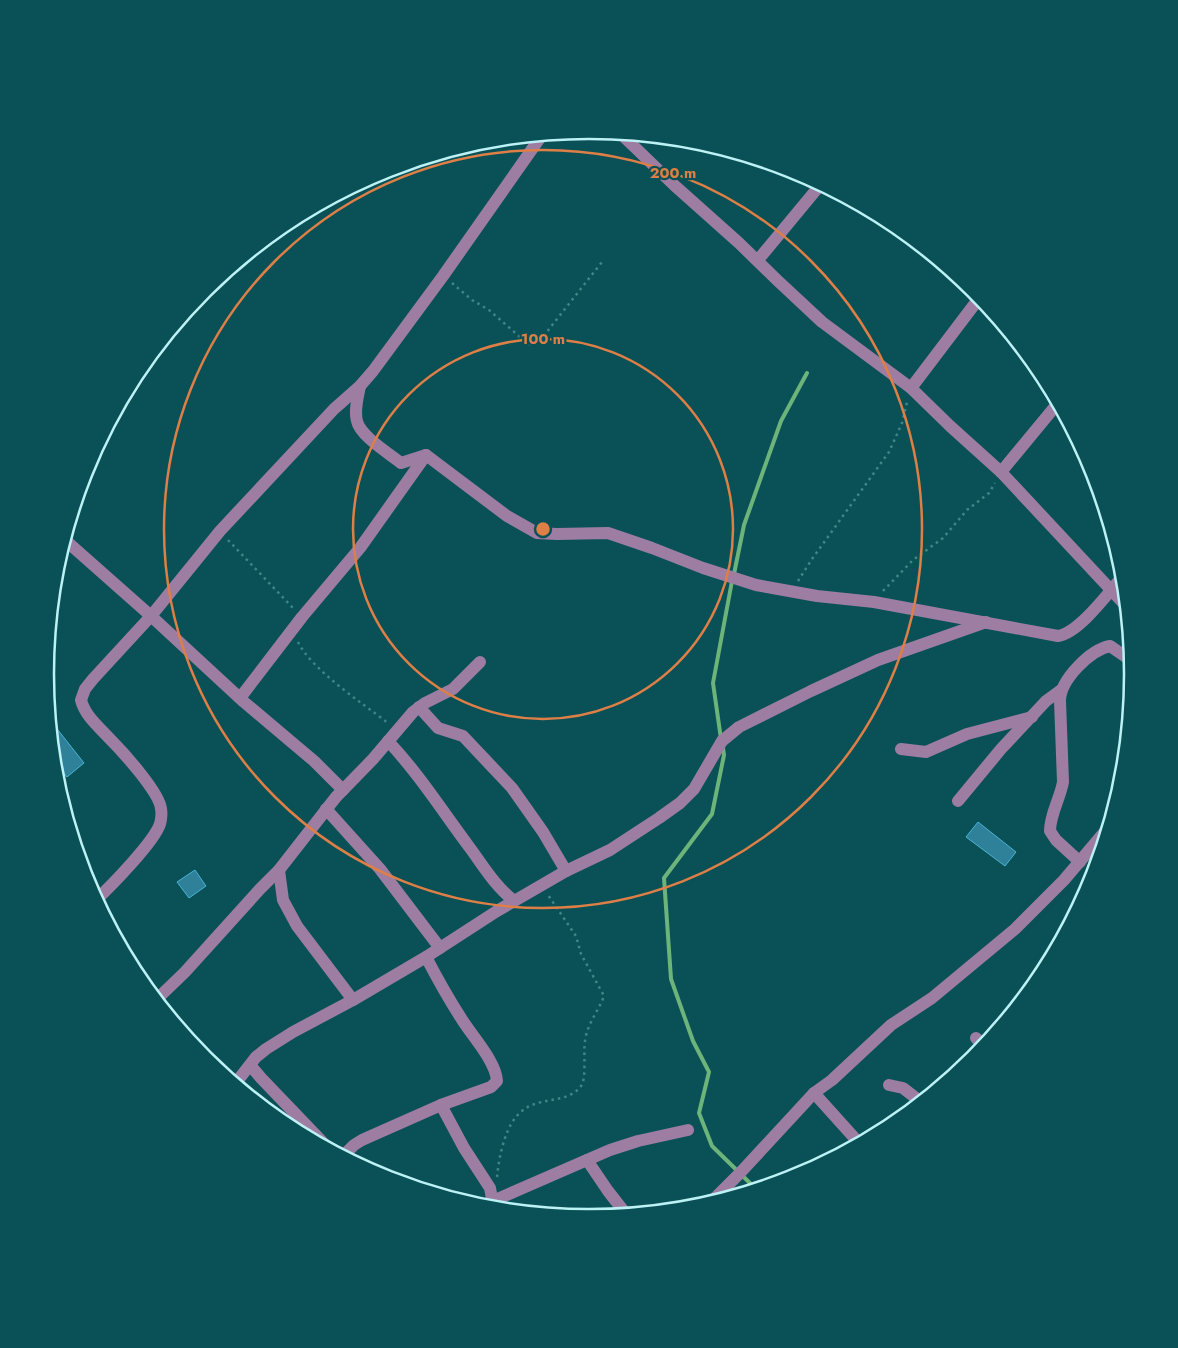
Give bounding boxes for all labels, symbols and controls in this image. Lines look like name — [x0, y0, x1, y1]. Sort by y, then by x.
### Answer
text: 200 m — [650, 162, 696, 184]
text: 100 m — [521, 328, 565, 350]
centre of rings — [534, 520, 552, 538]

